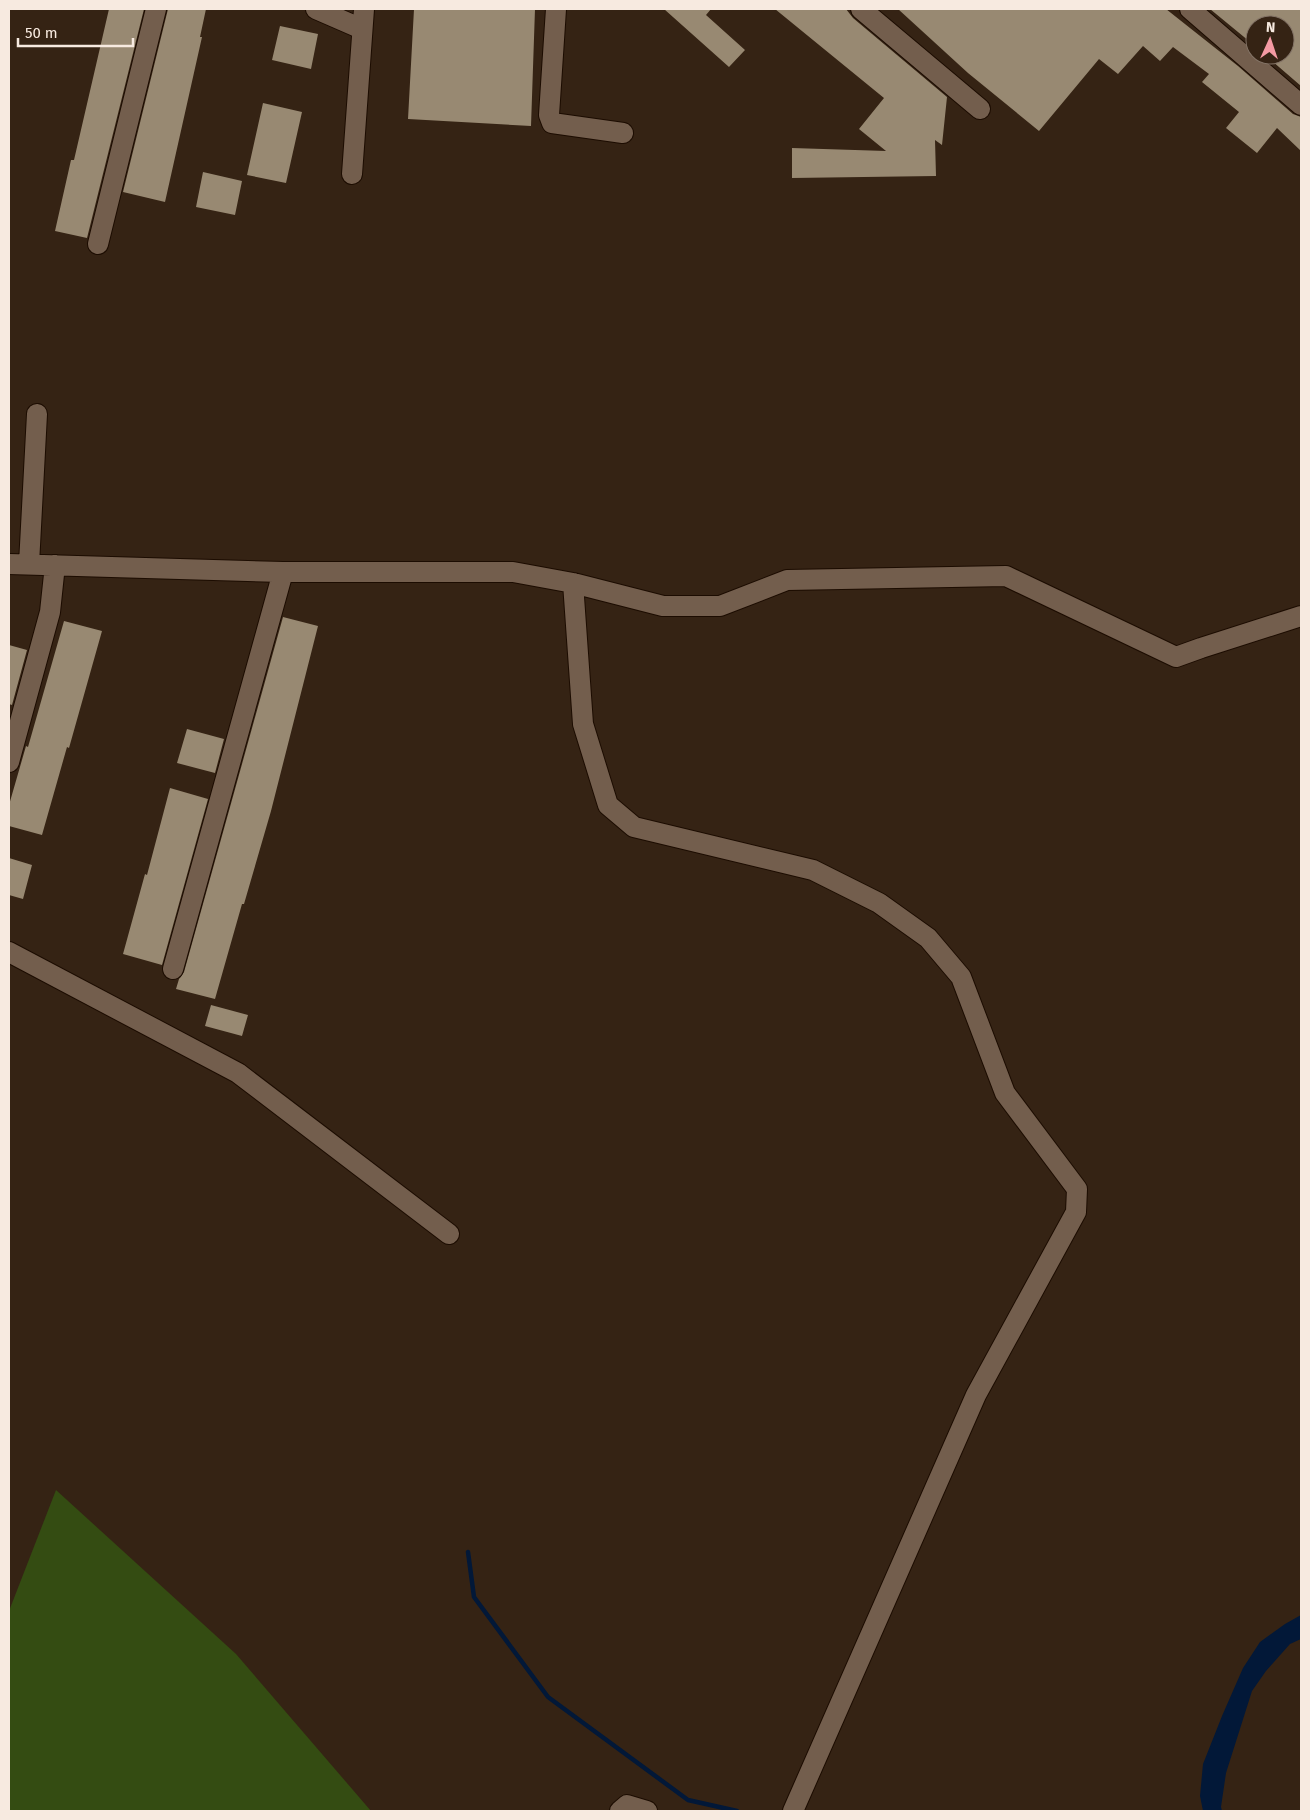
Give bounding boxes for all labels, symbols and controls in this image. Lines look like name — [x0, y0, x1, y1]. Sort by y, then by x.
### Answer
scale bar — [18, 15, 132, 47]
north arrow — [1245, 15, 1295, 65]
text: N — [1266, 19, 1276, 36]
text: 50 m — [25, 24, 58, 42]

